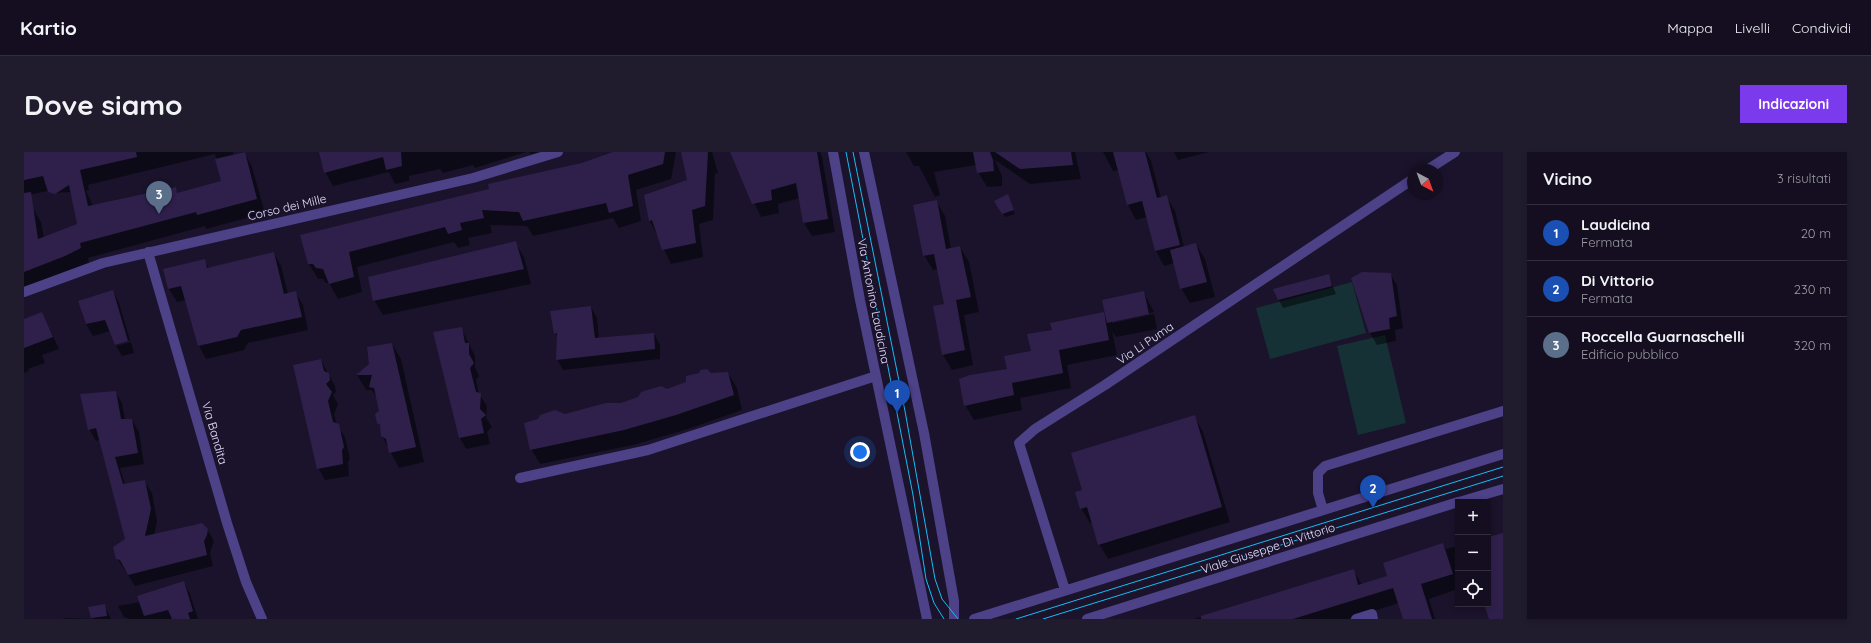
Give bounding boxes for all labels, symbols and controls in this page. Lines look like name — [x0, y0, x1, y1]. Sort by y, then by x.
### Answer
text: Kartio — [20, 16, 77, 40]
text: Mappa — [1667, 19, 1713, 37]
text: Livelli — [1735, 19, 1770, 37]
text: Condividi — [1792, 19, 1851, 37]
button: Indicazioni — [1740, 85, 1847, 123]
text: Dove siamo — [24, 87, 183, 122]
north arrow — [1407, 164, 1443, 200]
text: Vicino — [1543, 168, 1592, 189]
text: 3 risultati — [1777, 170, 1831, 186]
pin: 3 — [146, 181, 172, 214]
street label: Corso dei Mille — [246, 191, 328, 223]
text: Laudicina — [1581, 215, 1650, 234]
text: 1 — [1553, 225, 1559, 241]
text: 20 m — [1801, 225, 1831, 241]
text: Fermata — [1581, 234, 1633, 250]
street label: Via Antonino Laudicina — [855, 237, 893, 365]
text: Di Vittorio — [1581, 271, 1654, 290]
text: 2 — [1552, 281, 1560, 297]
text: 230 m — [1794, 281, 1831, 297]
text: Fermata — [1581, 290, 1633, 306]
street label: Via Li Puma — [1114, 318, 1176, 368]
text: Roccella Guarnaschelli — [1581, 327, 1745, 346]
text: 3 — [1553, 337, 1559, 353]
text: 320 m — [1794, 337, 1831, 353]
text: Edificio pubblico — [1581, 346, 1679, 362]
pin: 1 — [884, 380, 910, 413]
street label: Via Bandita — [199, 400, 231, 466]
your location — [850, 442, 870, 462]
pin: 2 — [1360, 475, 1386, 508]
map controls — [1455, 499, 1491, 607]
button: + — [1455, 499, 1491, 535]
street label: Viale Giuseppe Di Vittorio — [1199, 519, 1337, 577]
button: − — [1455, 535, 1491, 571]
button: locate — [1455, 571, 1491, 607]

